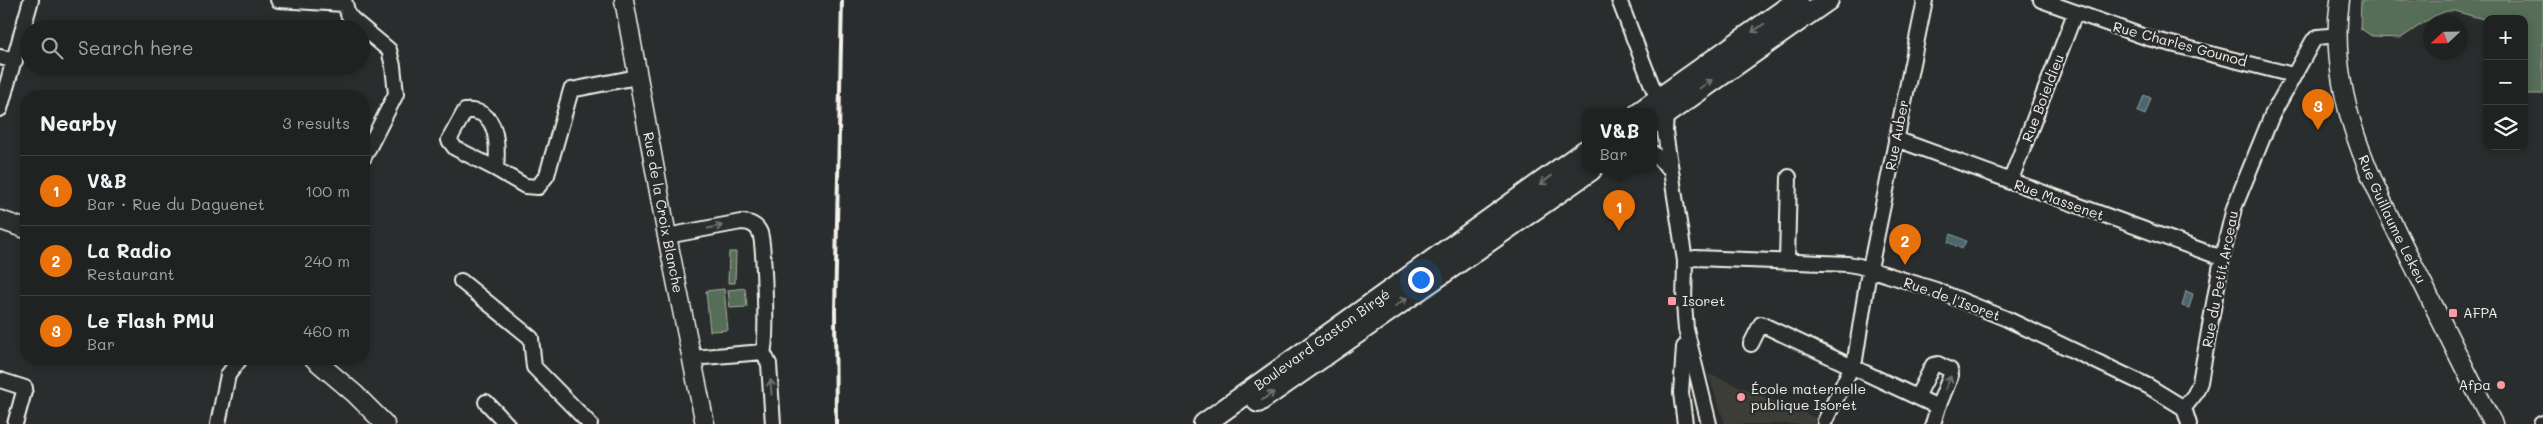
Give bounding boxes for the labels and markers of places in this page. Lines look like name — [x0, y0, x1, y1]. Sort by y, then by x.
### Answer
pin: 3 — [2302, 89, 2334, 130]
pin: 1 — [1603, 190, 1635, 231]
pin: 2 — [1889, 224, 1921, 265]
place label: Isoret — [1682, 291, 1725, 310]
marker: Isoret — [1666, 295, 1678, 307]
place label: AFPA — [2463, 303, 2498, 322]
marker: AFPA — [2447, 307, 2459, 319]
place label: Afpa — [2459, 375, 2491, 394]
place label: École maternelle publique Isoret — [1751, 379, 1866, 414]
marker: Afpa — [2495, 379, 2507, 391]
marker: École maternelle publique Isoret — [1735, 391, 1747, 403]

